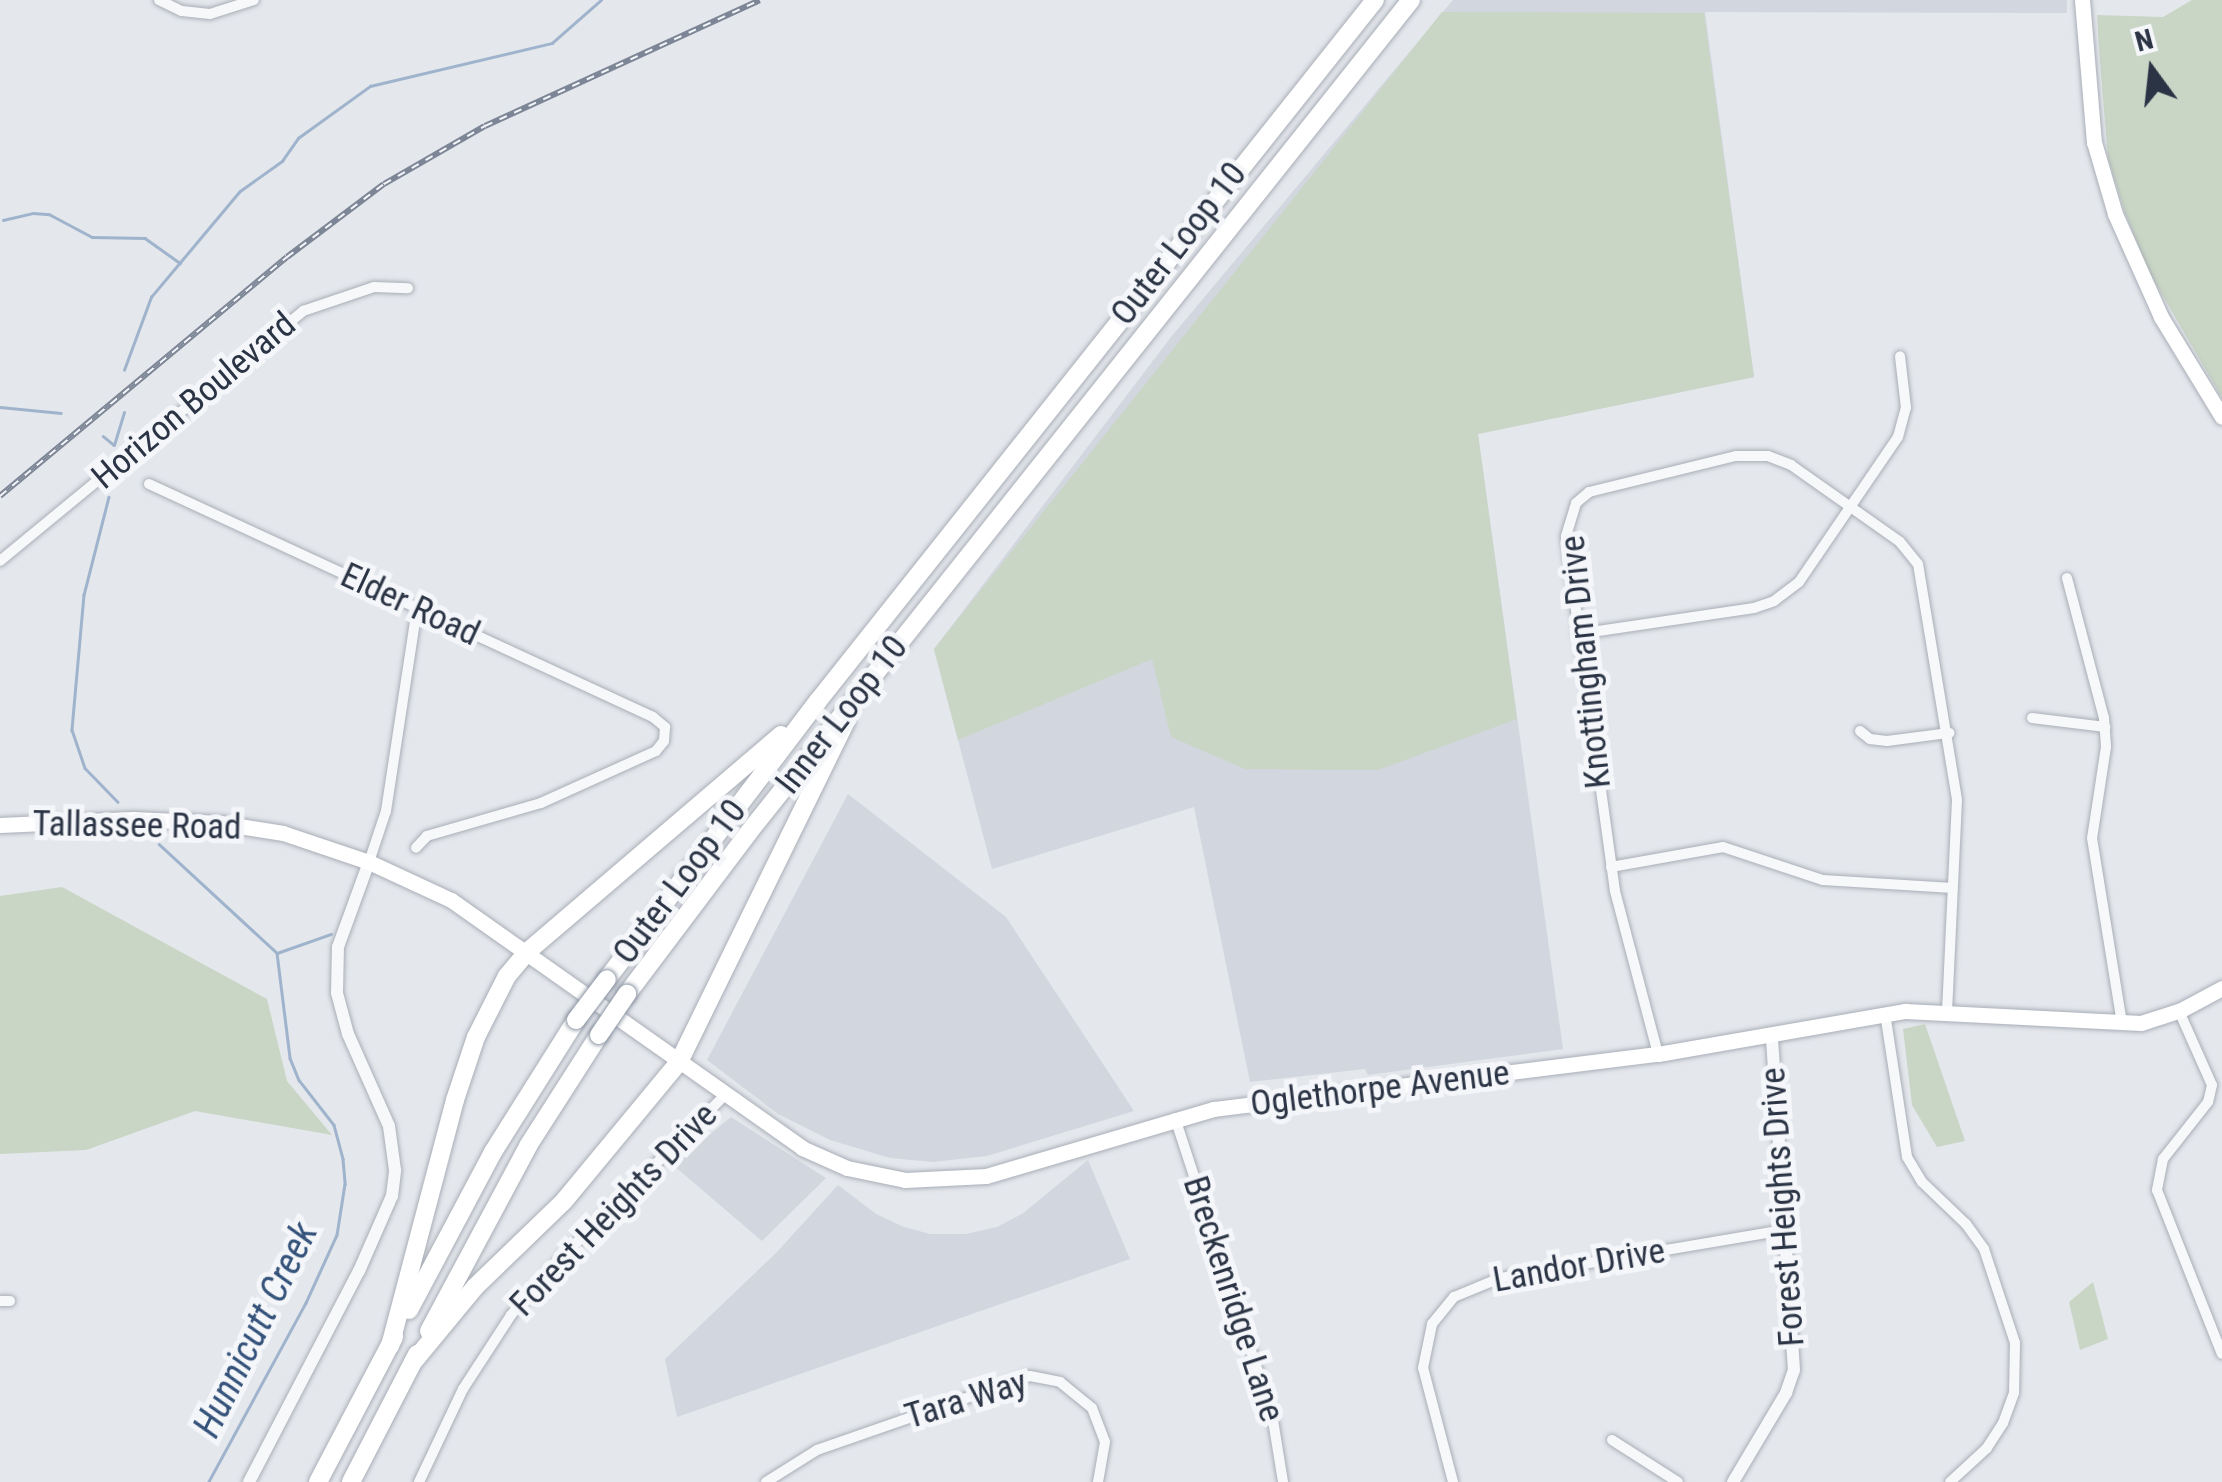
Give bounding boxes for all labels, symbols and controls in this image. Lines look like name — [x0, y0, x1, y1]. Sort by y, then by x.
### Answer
north arrow — [2102, 20, 2202, 120]
text: N — [2132, 22, 2157, 59]
street label: Outer Loop 10 — [1102, 154, 1256, 334]
street label: Horizon Boulevard — [84, 304, 304, 498]
street label: Knottingham Drive — [1552, 533, 1620, 791]
street label: Elder Road — [334, 555, 486, 655]
street label: Inner Loop 10 — [767, 627, 917, 803]
street label: Outer Loop 10 — [605, 791, 755, 973]
street label: Tallassee Road — [32, 803, 242, 849]
street label: Oglethorpe Avenue — [1248, 1052, 1512, 1126]
street label: Forest Heights Drive — [1752, 1066, 1814, 1348]
street label: Forest Heights Drive — [502, 1095, 726, 1325]
street label: Breckenridge Lane — [1174, 1171, 1292, 1427]
water label: Hunnicutt Creek — [184, 1215, 328, 1445]
street label: Landor Drive — [1490, 1230, 1668, 1302]
street label: Tara Way — [900, 1362, 1032, 1438]

